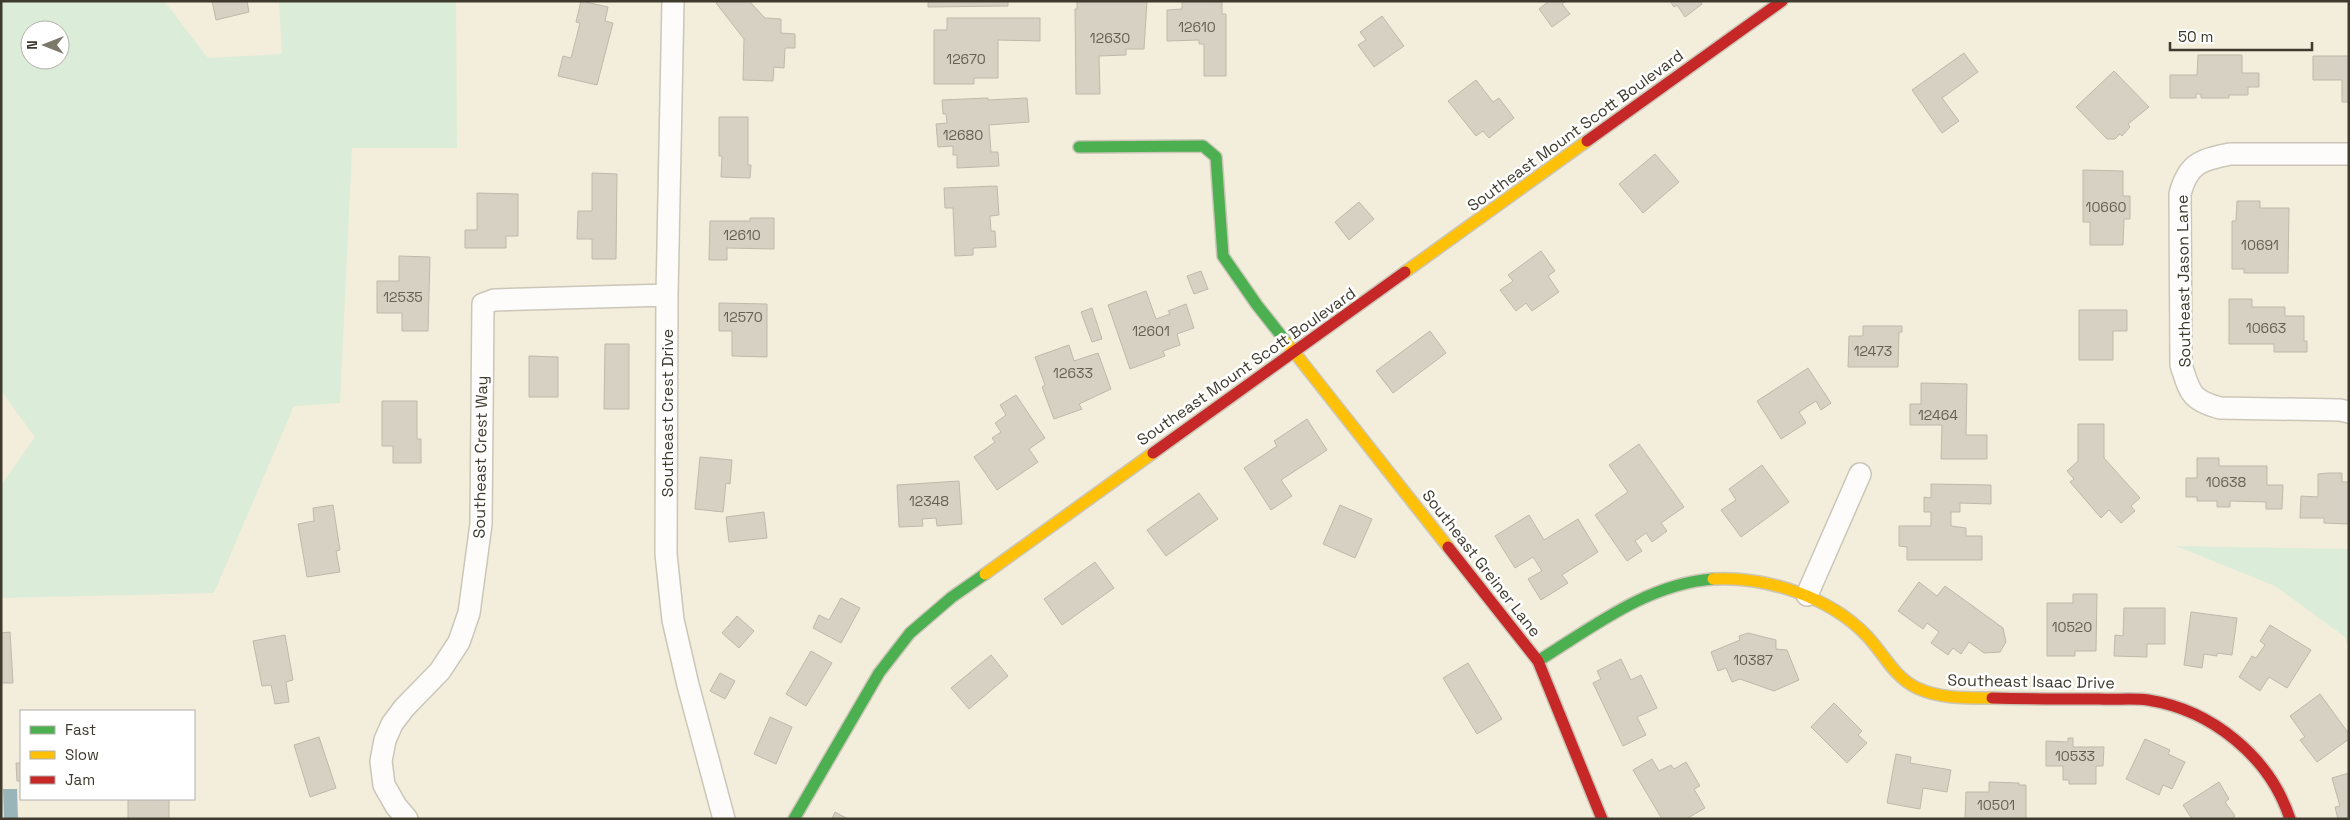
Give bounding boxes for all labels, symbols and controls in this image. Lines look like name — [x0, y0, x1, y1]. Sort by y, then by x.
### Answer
house number: 12610 — [1178, 18, 1216, 36]
north arrow — [20, 20, 70, 70]
scale bar — [2170, 20, 2312, 52]
text: 50 m — [2178, 27, 2213, 46]
house number: 12630 — [1090, 29, 1130, 47]
text: N — [23, 40, 41, 50]
street label: Southeast Mount Scott Boulevard — [1463, 45, 1688, 216]
house number: 12670 — [946, 50, 986, 68]
house number: 12680 — [943, 126, 983, 144]
street label: Southeast Jason Lane — [2171, 194, 2196, 368]
house number: 10660 — [2086, 198, 2126, 216]
house number: 12610 — [723, 226, 761, 244]
house number: 10691 — [2241, 236, 2279, 254]
street label: Southeast Mount Scott Boulevard — [1133, 283, 1360, 450]
house number: 12535 — [383, 288, 423, 306]
house number: 12570 — [723, 308, 763, 326]
house number: 10663 — [2246, 319, 2286, 337]
house number: 12601 — [1132, 322, 1170, 340]
street label: Southeast Crest Drive — [657, 329, 678, 497]
house number: 12473 — [1854, 342, 1892, 360]
house number: 12633 — [1053, 364, 1093, 382]
street label: Southeast Crest Way — [469, 375, 492, 539]
house number: 12464 — [1918, 406, 1958, 424]
house number: 10638 — [2206, 473, 2247, 491]
street label: Southeast Greiner Lane — [1418, 485, 1546, 641]
house number: 12348 — [909, 492, 949, 510]
house number: 10520 — [2052, 618, 2092, 636]
house number: 10387 — [1733, 651, 1773, 669]
street label: Southeast Isaac Drive — [1947, 670, 2115, 693]
legend — [20, 710, 195, 800]
text: Fast — [65, 720, 96, 739]
text: Slow — [65, 745, 99, 764]
house number: 10533 — [2055, 747, 2095, 765]
text: Jam — [65, 770, 95, 789]
house number: 10501 — [1977, 796, 2015, 814]

